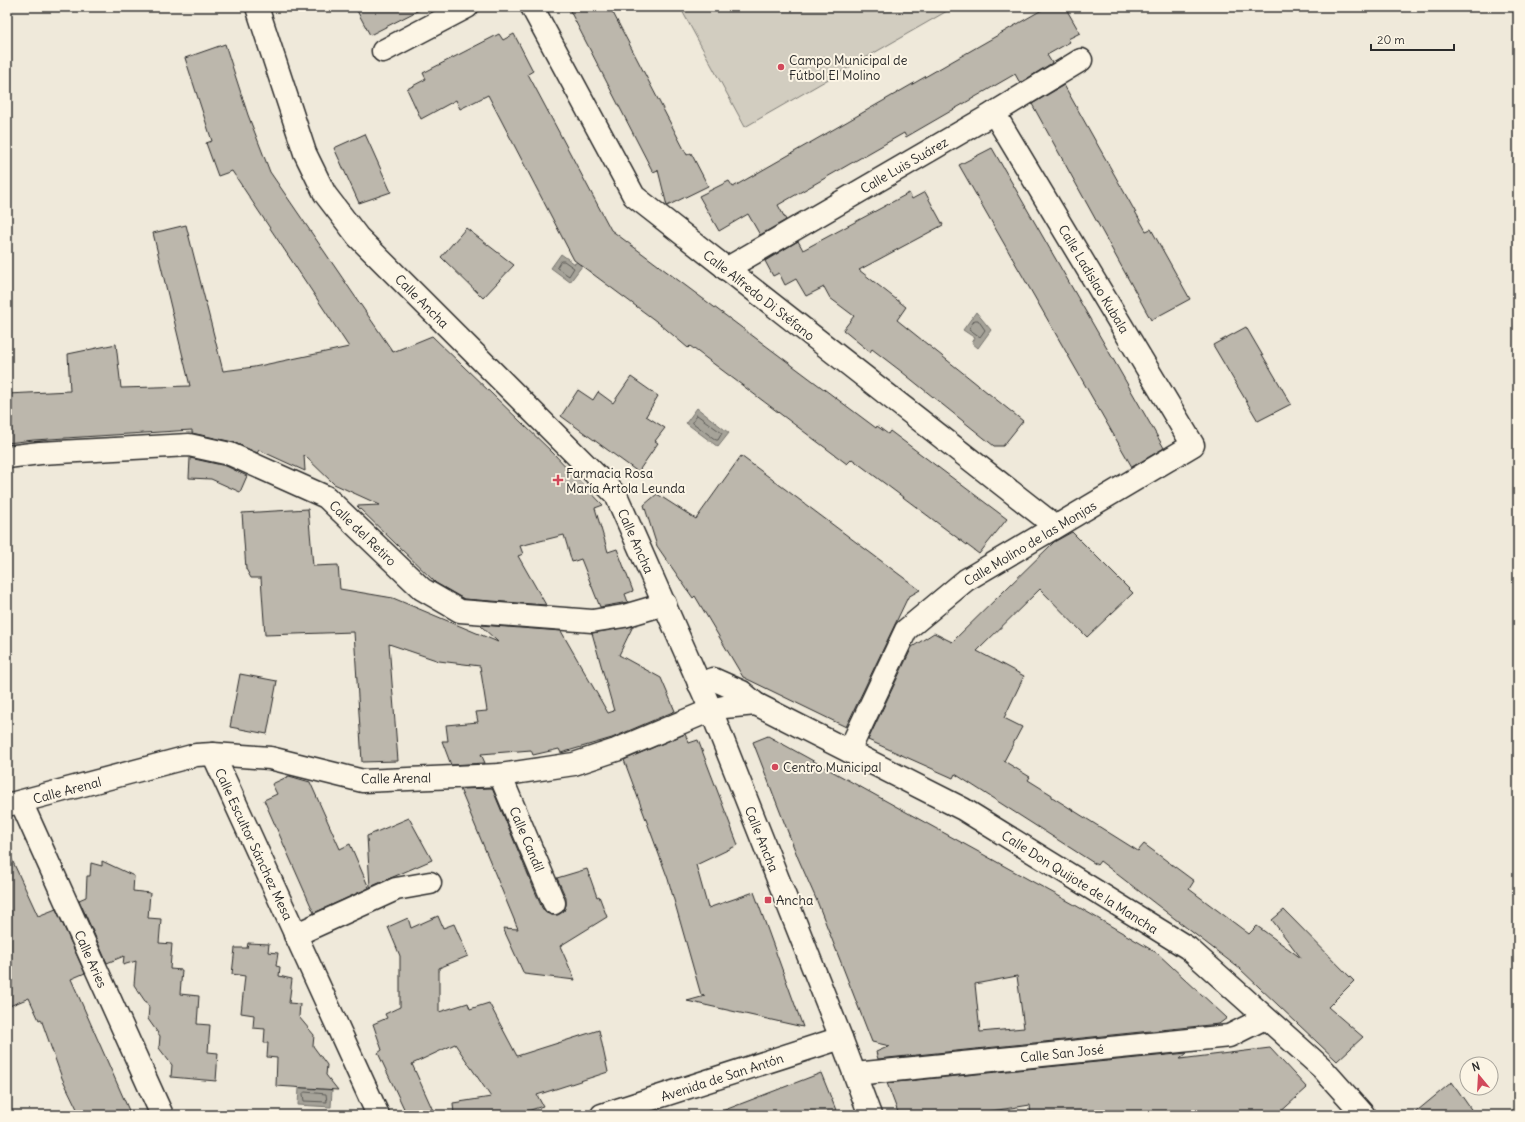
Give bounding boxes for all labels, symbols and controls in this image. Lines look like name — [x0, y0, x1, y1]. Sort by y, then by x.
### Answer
scale bar — [1371, 26, 1454, 52]
text: 20 m — [1377, 32, 1405, 47]
place label: Campo Municipal de Fútbol El Molino — [789, 52, 908, 84]
marker: Campo Municipal de Fútbol El Molino — [776, 62, 786, 72]
street label: Calle Luis Suárez — [857, 133, 951, 197]
street label: Calle Ladislao Kubala — [1054, 222, 1133, 337]
street label: Calle Alfredo Di Stéfano — [699, 246, 818, 344]
street label: Calle Ancha — [391, 271, 452, 332]
place label: Farmacia Rosa María Artola Leunda — [566, 465, 685, 497]
marker: Farmacia Rosa María Artola Leunda — [553, 475, 563, 485]
street label: Calle del Retiro — [325, 497, 400, 570]
street label: Calle Molino de las Monjas — [961, 497, 1100, 590]
street label: Calle Ancha — [614, 506, 657, 576]
place label: Centro Municipal — [783, 759, 881, 776]
marker: Centro Municipal — [770, 762, 780, 772]
street label: Calle Escultor Sánchez Mesa — [211, 765, 296, 923]
street label: Calle Arenal — [361, 769, 431, 788]
street label: Calle Arenal — [31, 773, 103, 808]
street label: Calle Candil — [505, 804, 548, 874]
street label: Calle Ancha — [741, 804, 782, 874]
street label: Calle Don Quijote de la Mancha — [998, 827, 1161, 938]
place label: Ancha — [776, 892, 813, 909]
marker: Ancha — [763, 895, 773, 905]
street label: Calle Aries — [70, 928, 111, 991]
street label: Calle San José — [1019, 1041, 1105, 1066]
street label: Avenida de San Antón — [659, 1049, 786, 1105]
north arrow — [1459, 1056, 1499, 1096]
text: N — [1470, 1059, 1482, 1074]

